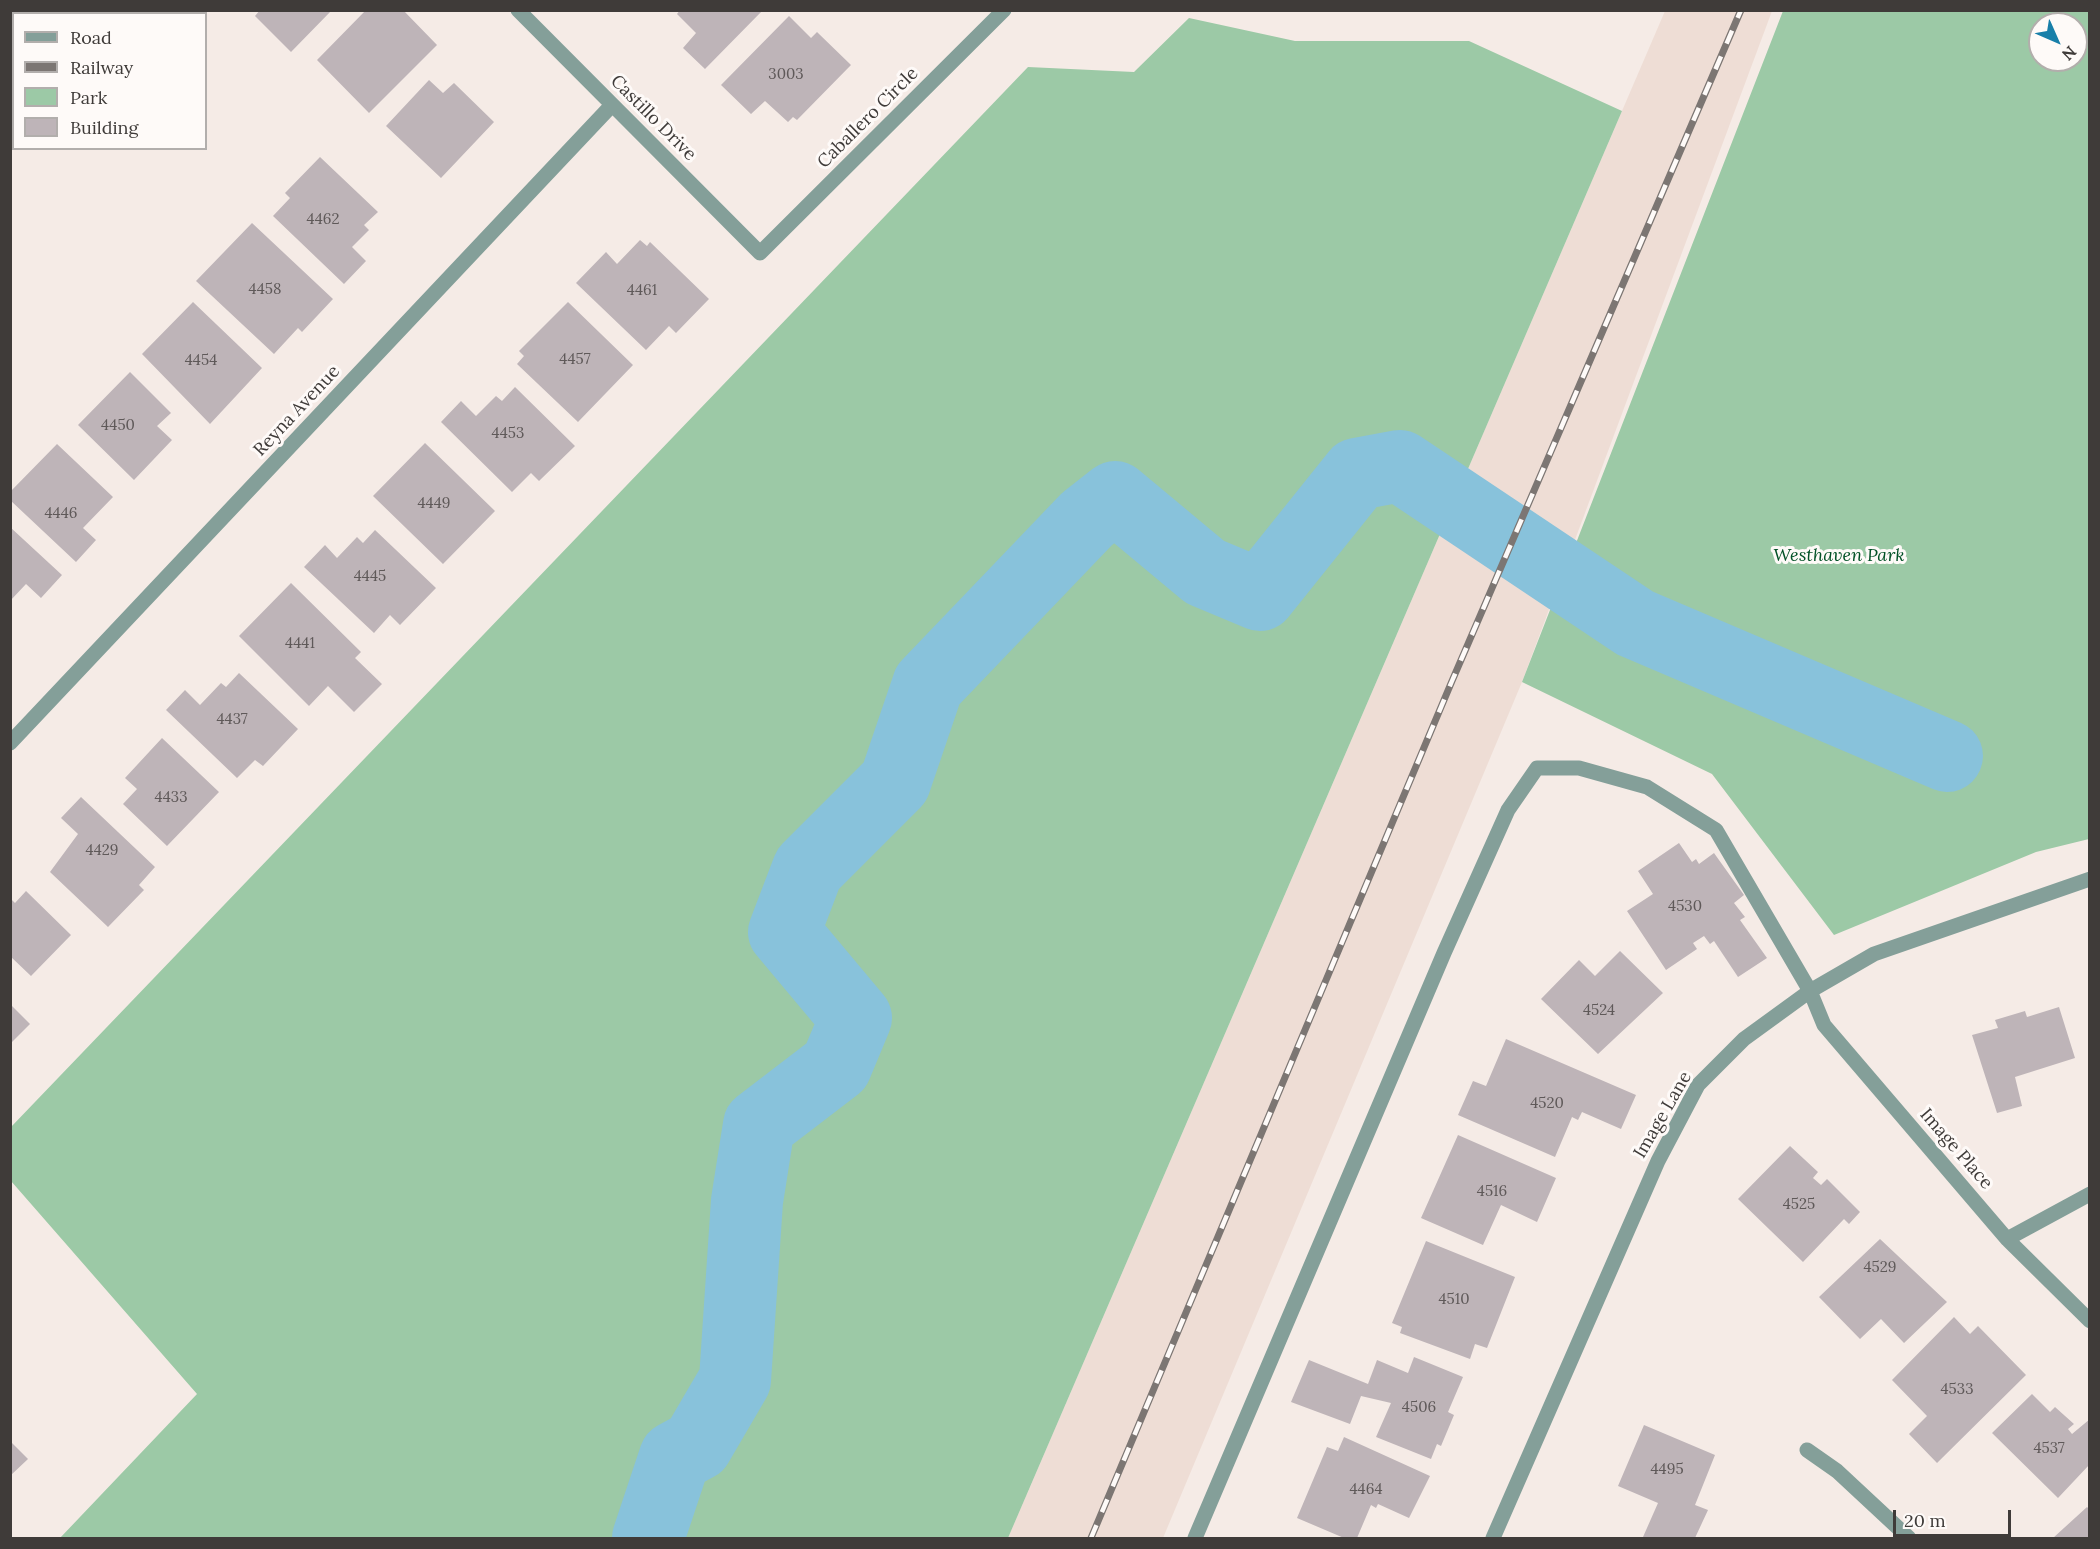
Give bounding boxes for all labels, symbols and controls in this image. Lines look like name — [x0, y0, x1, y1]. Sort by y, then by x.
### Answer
legend — [12, 12, 207, 150]
north arrow — [2028, 12, 2088, 72]
text: Road — [70, 26, 112, 49]
text: N — [2058, 42, 2081, 65]
text: Railway — [70, 56, 133, 79]
street label: Caballero Circle — [813, 63, 923, 173]
house number: 3003 — [768, 66, 804, 84]
street label: Castillo Drive — [606, 71, 700, 165]
text: Park — [70, 86, 107, 109]
text: Building — [70, 116, 138, 139]
house number: 4462 — [307, 211, 339, 229]
house number: 4458 — [249, 281, 281, 299]
house number: 4461 — [627, 282, 657, 300]
house number: 4457 — [559, 351, 591, 369]
house number: 4454 — [185, 352, 217, 370]
street label: Reyna Avenue — [249, 361, 345, 461]
house number: 4450 — [101, 417, 135, 435]
house number: 4453 — [492, 425, 524, 443]
house number: 4449 — [417, 495, 451, 513]
house number: 4446 — [44, 505, 78, 523]
park label: Westhaven Park — [1773, 545, 1905, 567]
house number: 4445 — [354, 568, 386, 586]
house number: 4441 — [285, 635, 315, 653]
house number: 4437 — [216, 711, 248, 729]
house number: 4433 — [155, 789, 187, 807]
house number: 4429 — [86, 842, 118, 860]
house number: 4530 — [1668, 898, 1702, 916]
house number: 4524 — [1583, 1002, 1615, 1020]
street label: Image Lane — [1630, 1068, 1696, 1162]
house number: 4520 — [1530, 1095, 1564, 1113]
street label: Image Place — [1915, 1104, 1997, 1194]
house number: 4516 — [1477, 1183, 1507, 1201]
house number: 4525 — [1783, 1196, 1815, 1214]
house number: 4529 — [1863, 1259, 1897, 1277]
house number: 4510 — [1438, 1291, 1470, 1309]
house number: 4533 — [1940, 1381, 1974, 1399]
house number: 4506 — [1402, 1399, 1436, 1417]
house number: 4537 — [2033, 1440, 2065, 1458]
house number: 4495 — [1650, 1461, 1684, 1479]
house number: 4464 — [1349, 1481, 1383, 1499]
scale bar — [1896, 1498, 2014, 1536]
text: 20 m — [1904, 1509, 1946, 1532]

